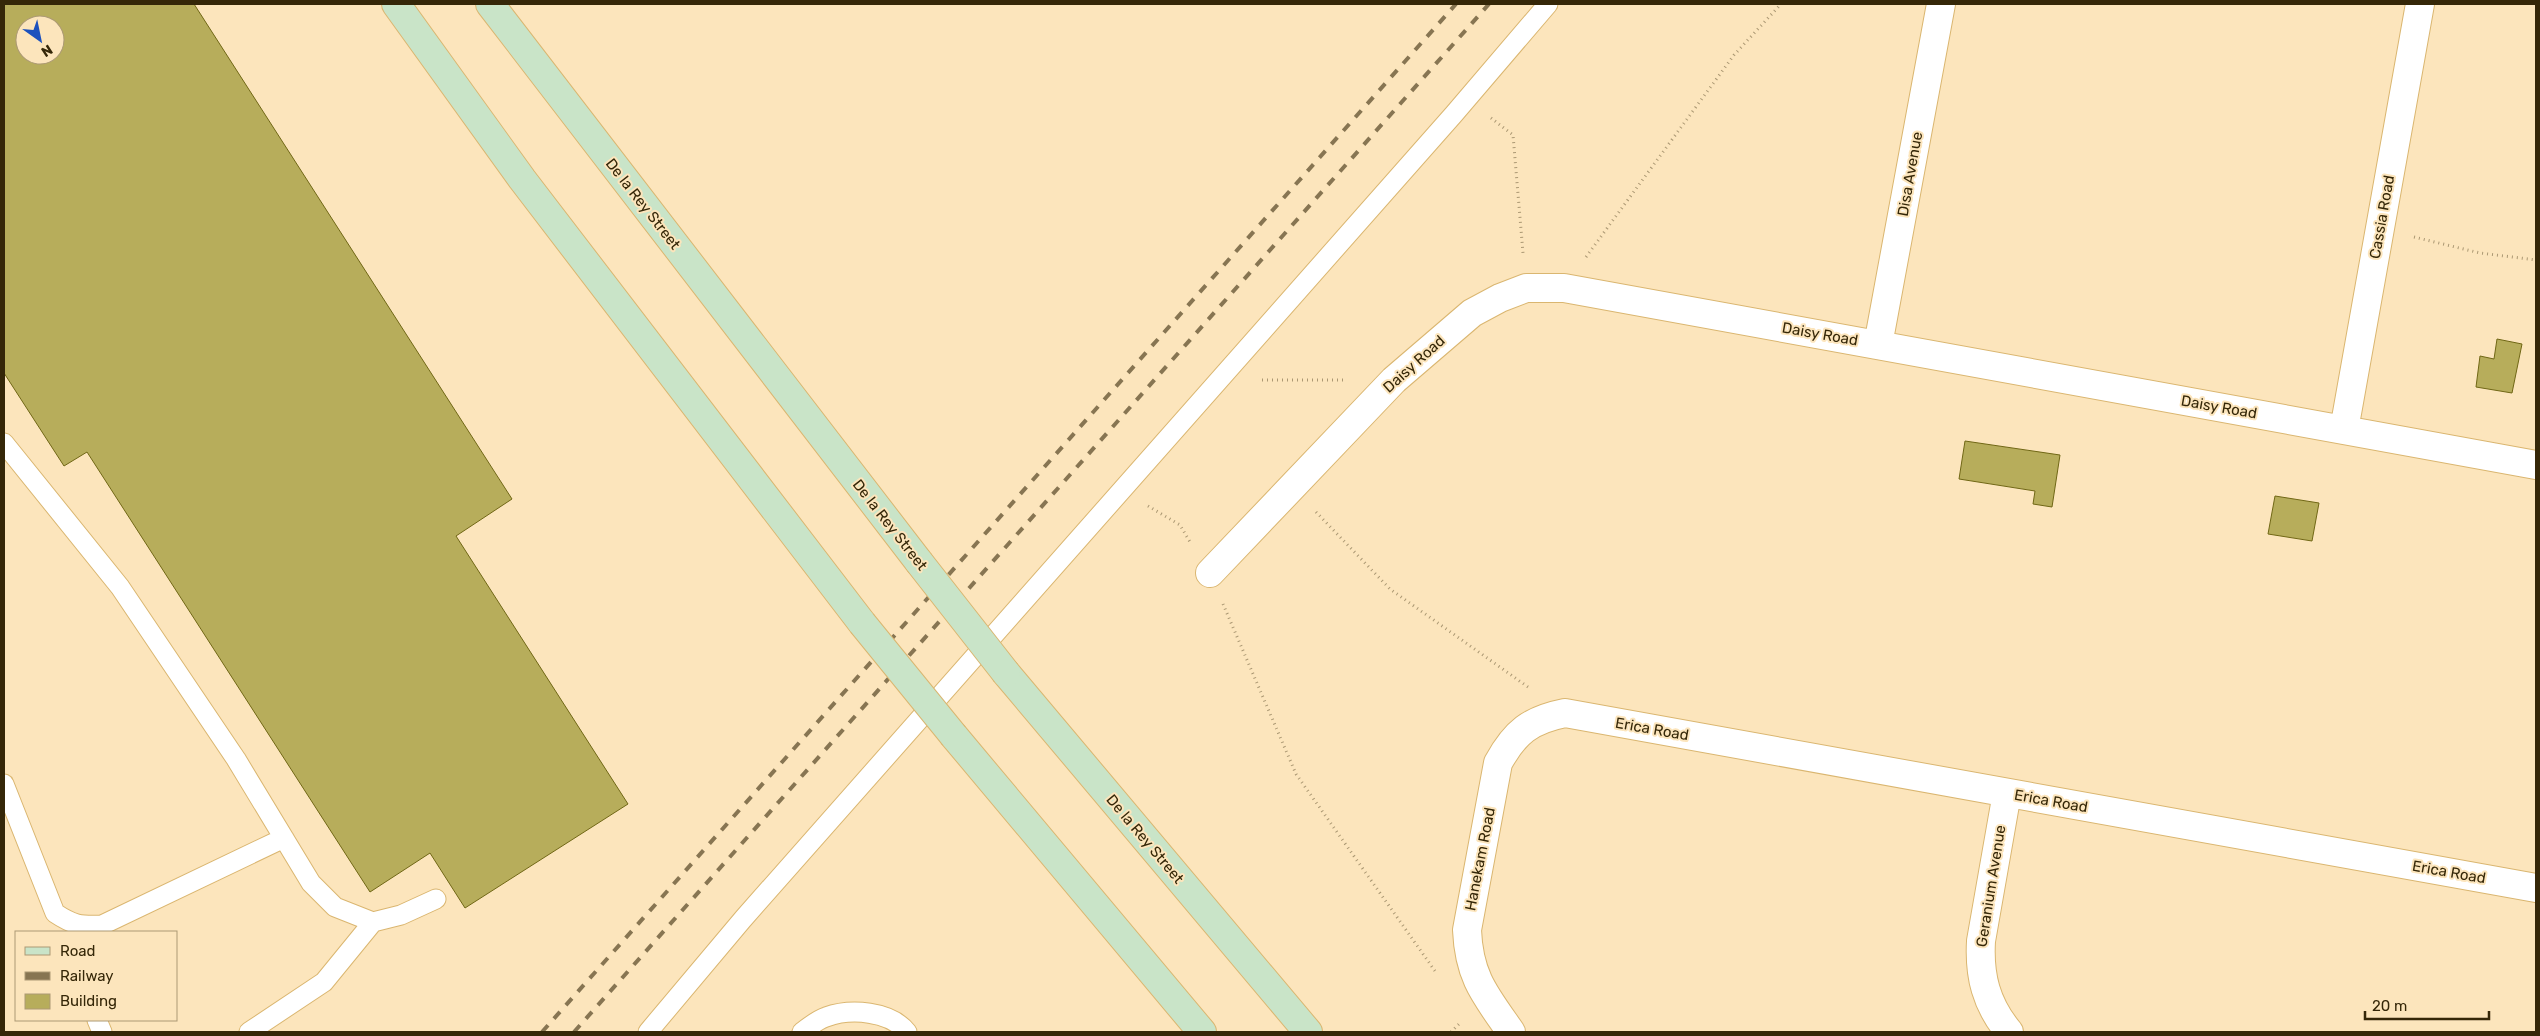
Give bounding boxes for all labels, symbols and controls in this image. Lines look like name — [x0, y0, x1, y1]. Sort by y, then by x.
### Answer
north arrow — [15, 15, 65, 65]
text: N — [38, 41, 56, 60]
street label: Disa Avenue — [1894, 130, 1926, 218]
street label: De la Rey Street — [602, 155, 684, 253]
street label: Cassia Road — [2366, 174, 2398, 260]
street label: Daisy Road — [1781, 318, 1859, 350]
street label: Daisy Road — [1379, 332, 1449, 396]
street label: Daisy Road — [2180, 391, 2258, 423]
street label: De la Rey Street — [849, 476, 931, 574]
street label: Erica Road — [1614, 714, 1690, 744]
street label: Erica Road — [2013, 786, 2089, 816]
street label: De la Rey Street — [1103, 791, 1188, 887]
street label: Hanekam Road — [1461, 806, 1499, 912]
street label: Geranium Avenue — [1972, 824, 2010, 948]
street label: Erica Road — [2411, 857, 2487, 887]
legend — [15, 931, 178, 1021]
text: Road — [60, 942, 96, 960]
text: Railway — [60, 967, 114, 985]
scale bar — [2365, 988, 2489, 1020]
text: Building — [60, 992, 117, 1010]
text: 20 m — [2372, 997, 2407, 1015]

